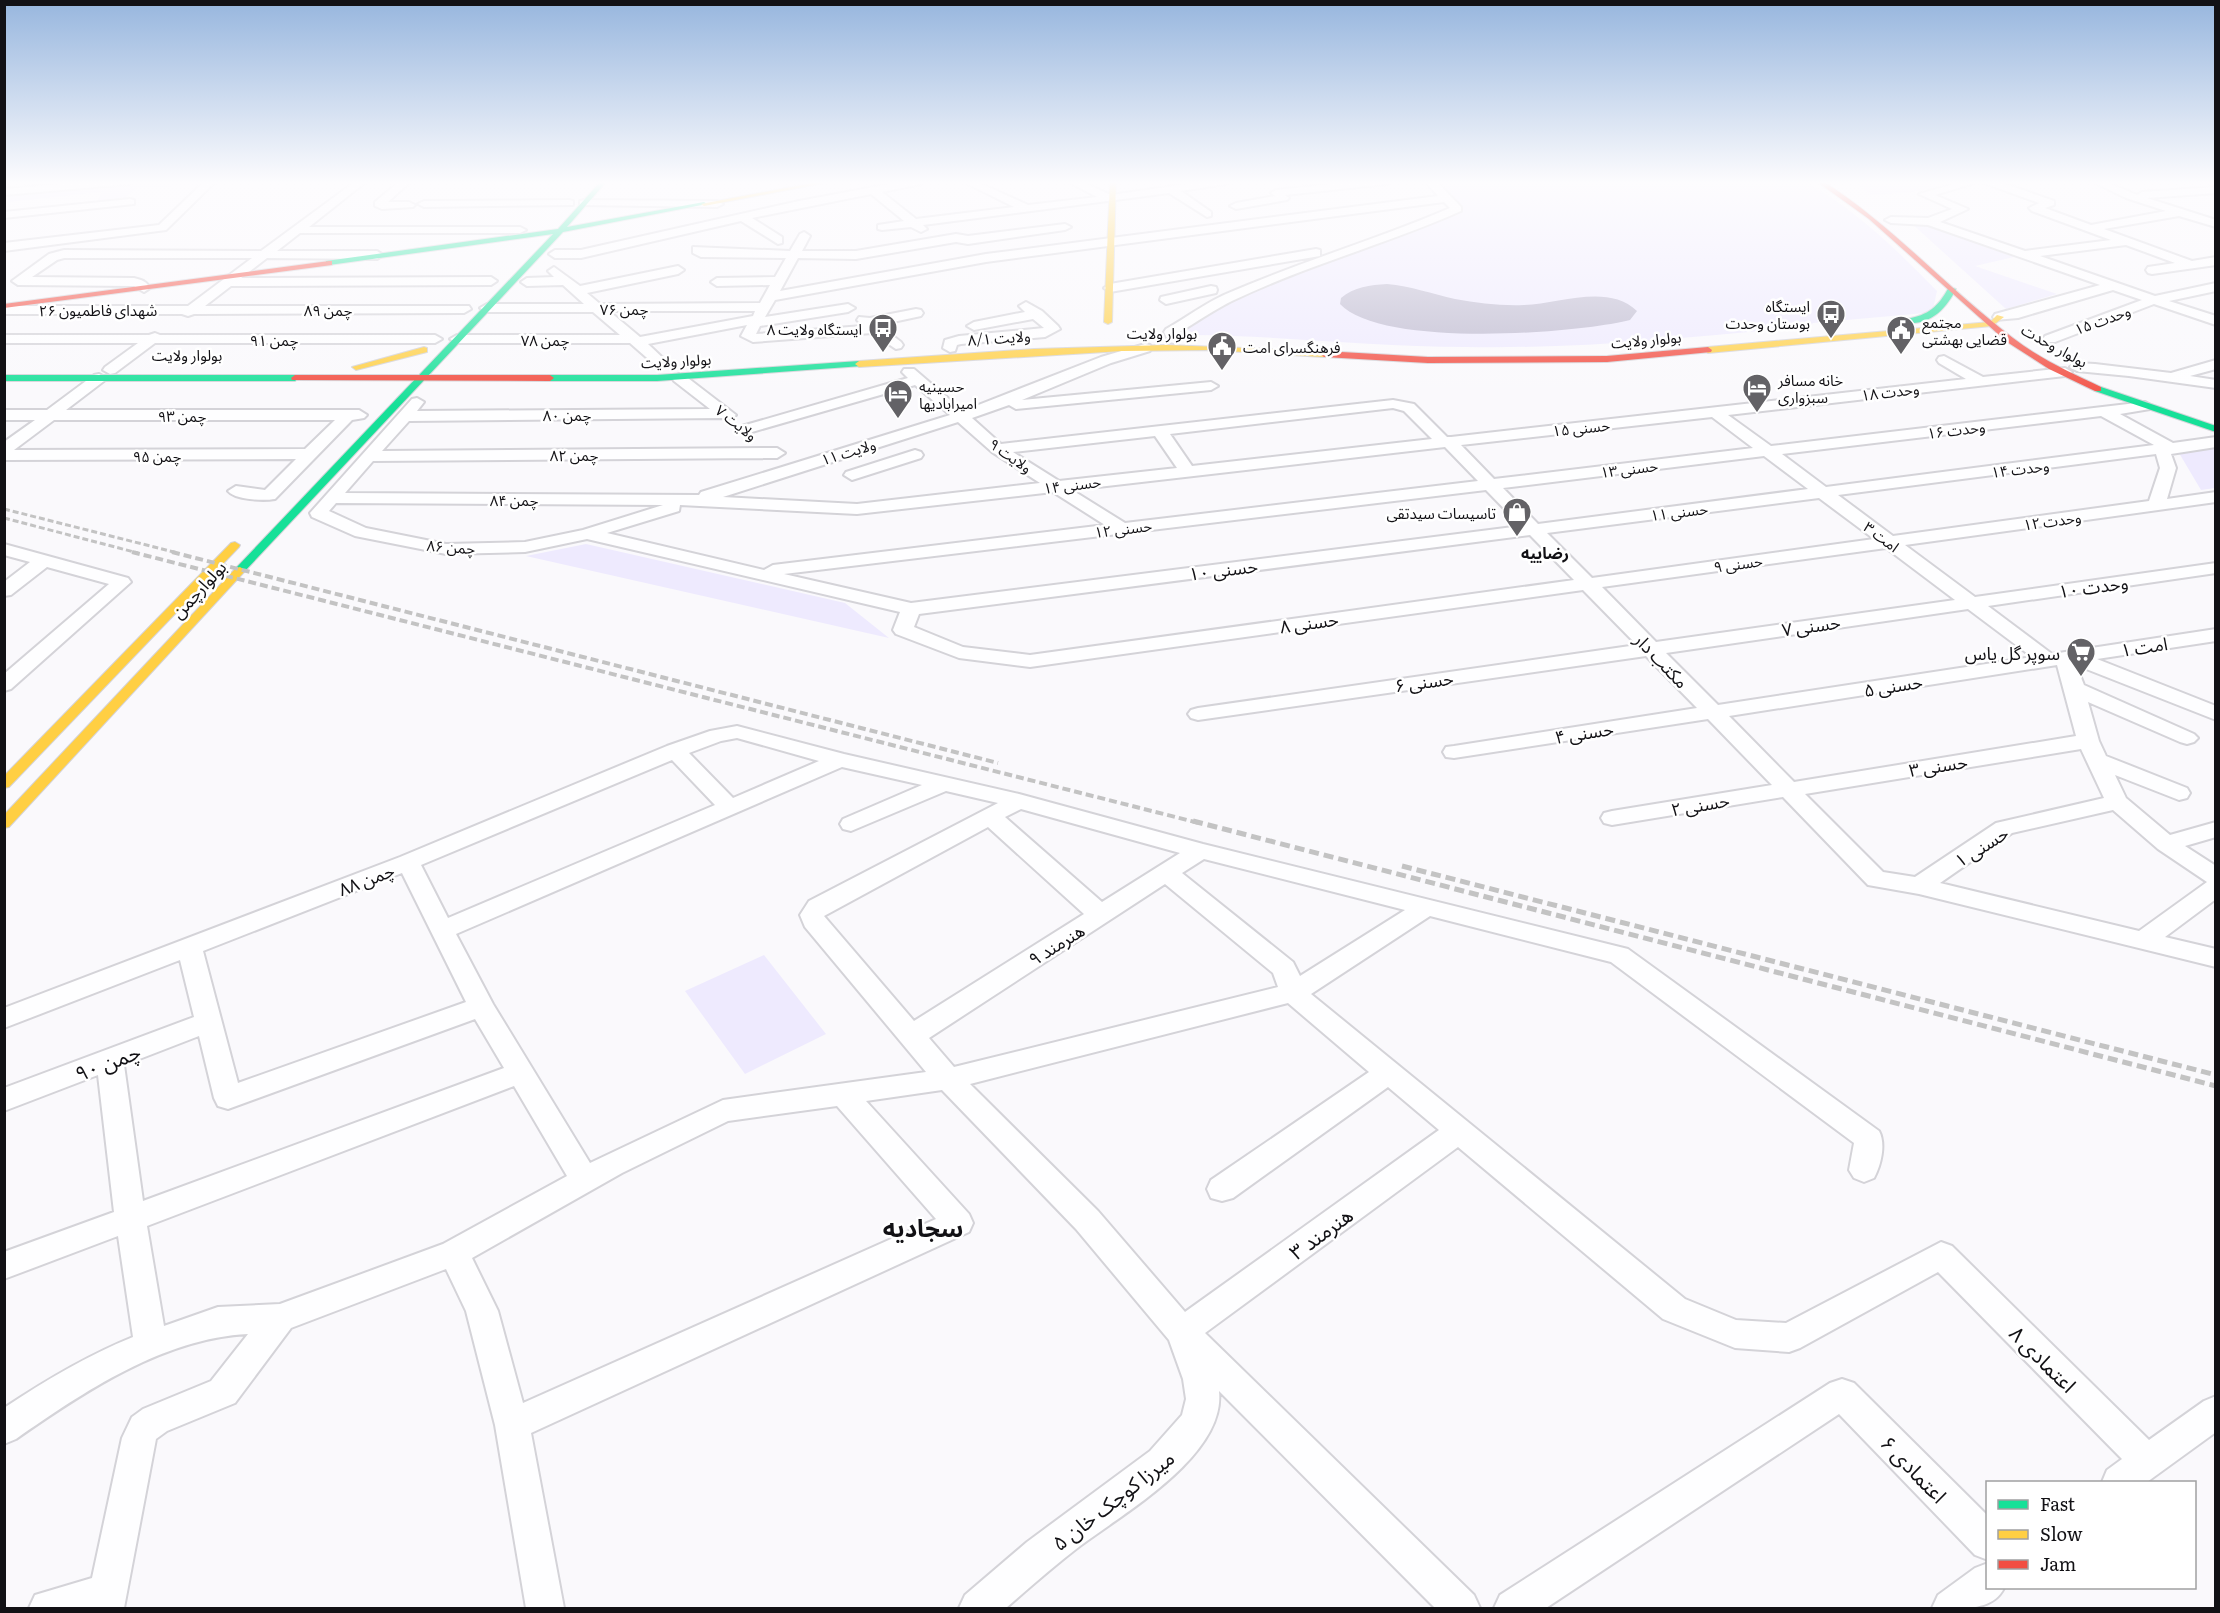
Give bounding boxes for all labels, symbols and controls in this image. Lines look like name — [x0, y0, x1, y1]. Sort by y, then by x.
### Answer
place label: ایستگاه بوستان وحدت — [1725, 294, 1810, 334]
street label: چمن ۷۶ — [600, 297, 648, 320]
street label: شهدای فاطمیون ۲۶ — [39, 298, 157, 321]
street label: چمن ۸۹ — [304, 298, 352, 321]
bus stop icon: ایستگاه بوستان وحدت — [1815, 298, 1847, 340]
street label: وحدت ۱۵ — [2071, 298, 2133, 340]
place label: مجتمع قضایی بهشتی — [1922, 310, 2007, 350]
bus stop icon: ایستگاه ولایت ۸ — [867, 312, 899, 354]
public building icon: مجتمع قضایی بهشتی — [1885, 314, 1917, 356]
place label: ایستگاه ولایت ۸ — [767, 317, 862, 340]
street label: بولوار وحدت — [2018, 317, 2092, 373]
street label: بولوار ولایت — [1127, 321, 1197, 344]
street label: ولایت ۸/۱ — [967, 323, 1031, 351]
street label: بولوار ولایت — [1610, 324, 1682, 354]
street label: چمن ۹۱ — [250, 328, 298, 351]
street label: چمن ۷۸ — [521, 328, 569, 351]
public building icon: فرهنگسرای امت — [1206, 330, 1238, 372]
place label: فرهنگسرای امت — [1243, 335, 1341, 358]
street label: بولوار ولایت — [152, 343, 222, 366]
street label: بولوار ولایت — [640, 347, 712, 373]
place label: خانه مسافر سبزواری — [1777, 368, 1843, 408]
hotel icon: خانه مسافر سبزواری — [1741, 372, 1773, 414]
place label: حسینیه امیرابادیها — [919, 374, 977, 414]
street label: وحدت ۱۸ — [1860, 376, 1920, 406]
hotel icon: حسینیه امیرابادیها — [882, 378, 914, 420]
street label: ولایت ۷ — [711, 398, 763, 446]
street label: چمن ۸۰ — [543, 403, 591, 426]
street label: چمن ۹۳ — [158, 404, 206, 427]
street label: حسنی ۱۵ — [1551, 413, 1611, 441]
street label: وحدت ۱۶ — [1926, 414, 1986, 444]
street label: ولایت ۱۱ — [818, 432, 878, 470]
street label: ولایت ۹ — [985, 432, 1037, 478]
street label: چمن ۸۲ — [550, 443, 598, 466]
street label: چمن ۹۵ — [133, 444, 181, 467]
street label: حسنی ۱۳ — [1599, 453, 1659, 483]
street label: وحدت ۱۴ — [1990, 453, 2050, 483]
street label: حسنی ۱۴ — [1042, 469, 1102, 499]
street label: چمن ۸۴ — [490, 488, 538, 511]
shop icon: تاسیسات سیدتقی — [1501, 496, 1533, 538]
street label: حسنی ۱۱ — [1649, 496, 1709, 526]
place label: تاسیسات سیدتقی — [1386, 501, 1496, 524]
street label: وحدت ۱۲ — [2021, 505, 2083, 535]
street label: حسنی ۱۲ — [1093, 513, 1153, 543]
street label: امت ۳ — [1859, 515, 1905, 557]
street label: چمن ۸۶ — [426, 533, 476, 559]
district label: رضاییه — [1521, 540, 1569, 564]
street label: حسنی ۹ — [1712, 548, 1764, 578]
street label: حسنی ۱۰ — [1187, 551, 1259, 587]
street label: بولوارچمن — [164, 554, 232, 624]
street label: وحدت ۱۰ — [2056, 568, 2130, 604]
street label: حسنی ۸ — [1278, 605, 1340, 639]
street label: حسنی ۷ — [1780, 608, 1842, 642]
street label: مکتب دار — [1628, 625, 1695, 694]
street label: امت ۱ — [2119, 629, 2169, 663]
supermarket icon: سوپر گل یاس — [2065, 636, 2097, 678]
place label: سوپر گل یاس — [1965, 639, 2060, 666]
street label: حسنی ۶ — [1393, 664, 1455, 698]
street label: حسنی ۵ — [1862, 667, 1924, 703]
street label: حسنی ۴ — [1553, 714, 1615, 750]
street label: حسنی ۳ — [1907, 747, 1969, 783]
street label: حسنی ۲ — [1668, 786, 1732, 822]
street label: حسنی ۱ — [1949, 819, 2013, 873]
street label: چمن ۸۸ — [334, 856, 398, 902]
street label: هنرمند ۹ — [1023, 916, 1089, 972]
street label: چمن ۹۰ — [70, 1034, 144, 1088]
street label: هنرمند ۳ — [1282, 1198, 1358, 1266]
district label: سجادیه — [883, 1209, 963, 1244]
street label: اعتمادی ۸ — [2003, 1317, 2085, 1399]
street label: اعتمادی ۶ — [1875, 1427, 1955, 1509]
street label: میرزا کوچک خان ۵ — [1044, 1441, 1180, 1557]
legend — [1986, 1481, 2196, 1589]
text: Fast — [2040, 1490, 2076, 1517]
text: Slow — [2040, 1520, 2083, 1547]
text: Jam — [2040, 1550, 2076, 1577]

